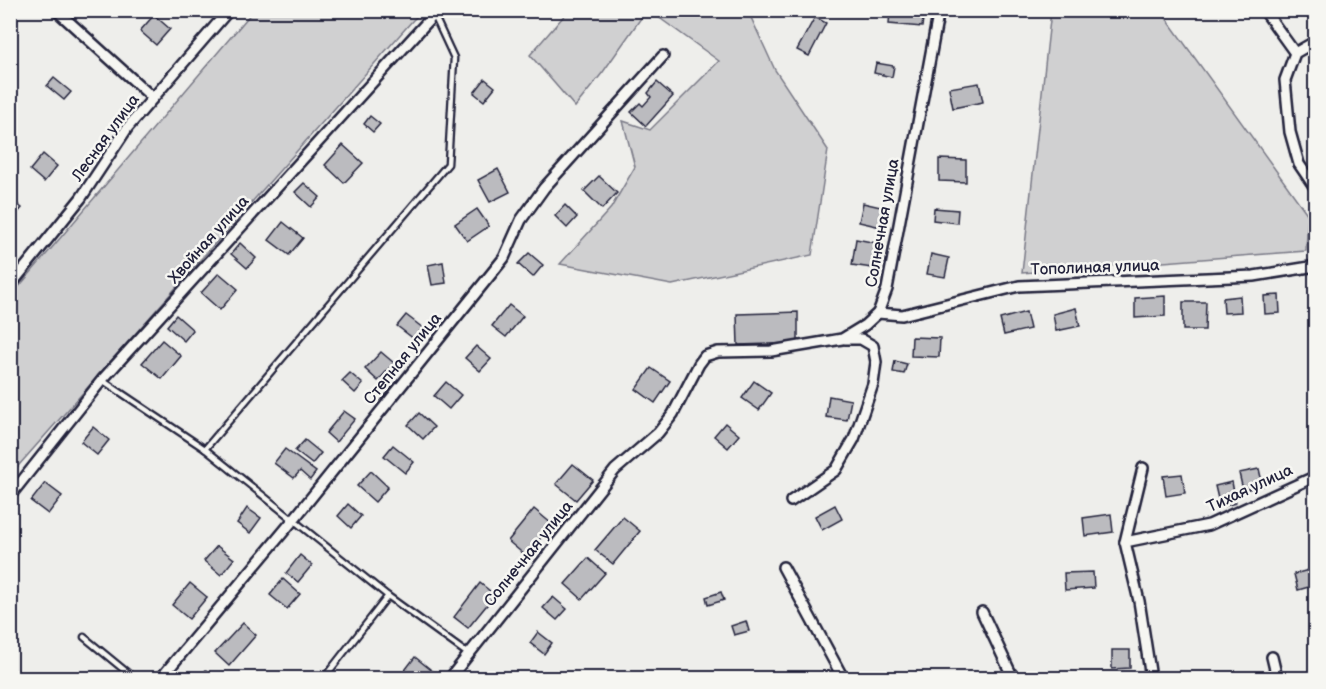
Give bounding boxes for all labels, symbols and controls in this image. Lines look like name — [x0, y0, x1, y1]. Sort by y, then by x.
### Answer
street label: Лесная улица — [67, 90, 144, 186]
street label: Солнечная улица — [862, 157, 904, 289]
street label: Хвойная улица — [165, 192, 254, 288]
street label: Тополиная улица — [1030, 256, 1160, 280]
street label: Степная улица — [360, 309, 446, 409]
street label: Тихая улица — [1204, 461, 1296, 517]
street label: Солнечная улица — [481, 497, 578, 611]

